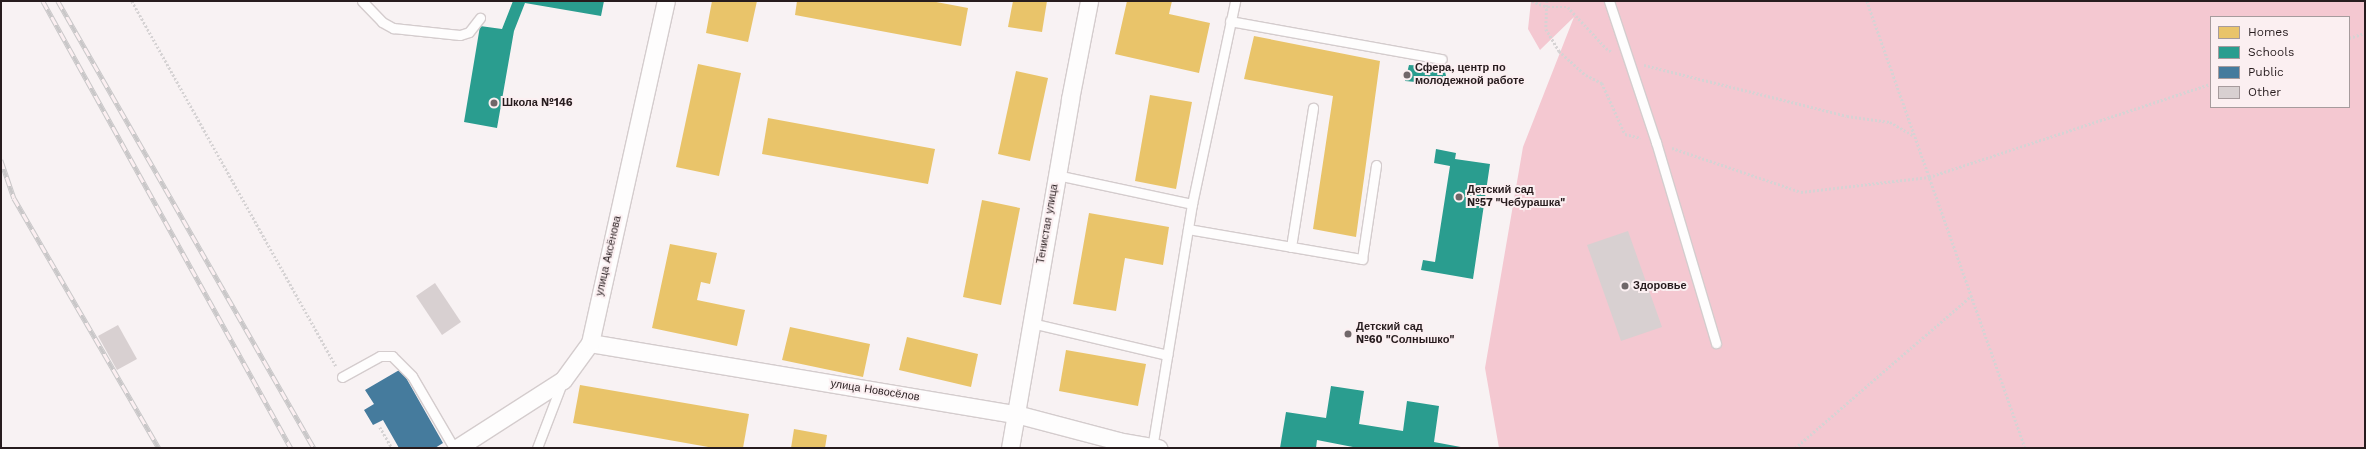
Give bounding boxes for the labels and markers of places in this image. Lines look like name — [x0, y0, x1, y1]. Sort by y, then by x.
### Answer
place label: Сфера, центр по молодежной работе — [1415, 62, 1524, 88]
marker: Сфера, центр по молодежной работе — [1402, 70, 1412, 80]
place label: Школа №146 — [502, 96, 573, 110]
marker: Школа №146 — [489, 98, 499, 108]
place label: Детский сад №57 "Чебурашка" — [1467, 184, 1566, 210]
marker: Детский сад №57 "Чебурашка" — [1454, 192, 1464, 202]
place label: Здоровье — [1633, 279, 1687, 293]
marker: Здоровье — [1620, 281, 1630, 291]
place label: Детский сад №60 "Солнышко" — [1356, 321, 1454, 347]
marker: Детский сад №60 "Солнышко" — [1343, 329, 1353, 339]

